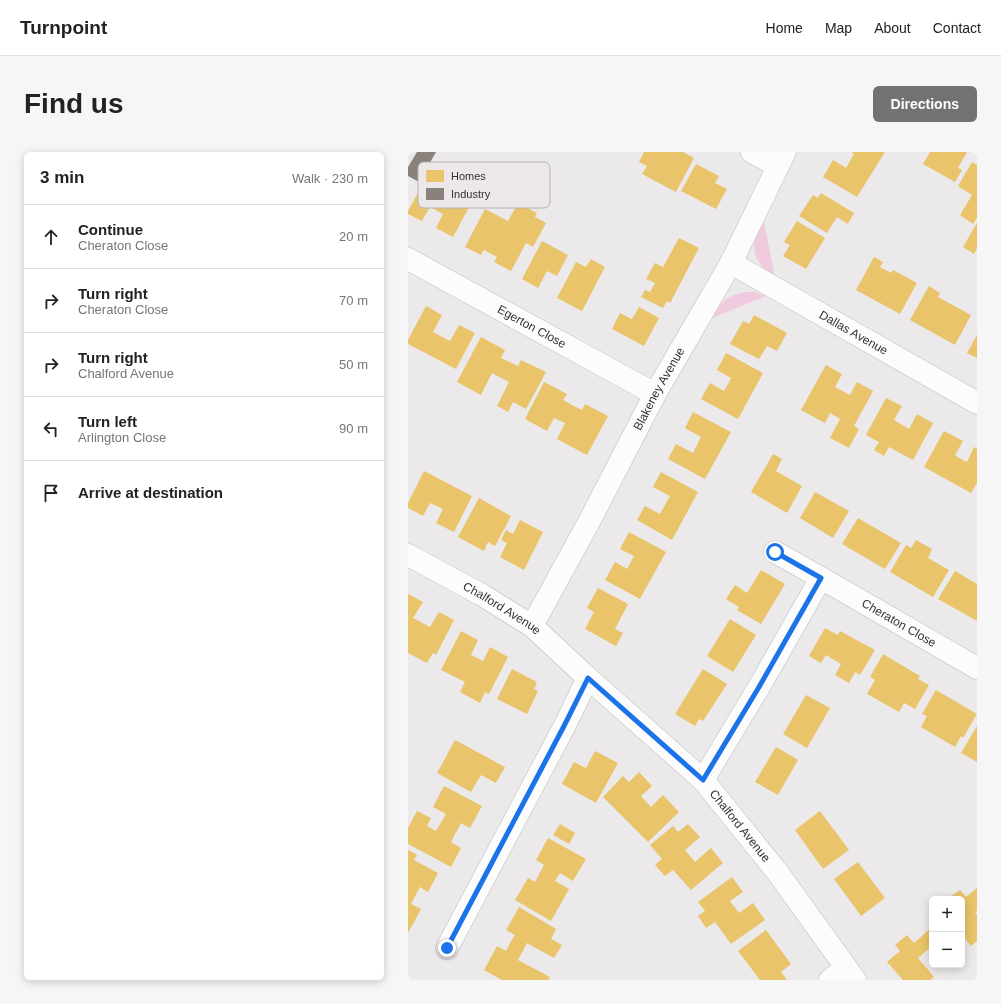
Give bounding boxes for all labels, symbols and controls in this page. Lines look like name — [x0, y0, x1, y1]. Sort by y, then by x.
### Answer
text: Turnpoint — [20, 17, 107, 38]
text: Home — [766, 20, 803, 36]
text: Map — [825, 20, 852, 36]
text: About — [874, 20, 911, 36]
text: Contact — [933, 20, 981, 36]
button: Directions — [873, 86, 977, 122]
text: Find us — [24, 88, 124, 119]
legend — [418, 162, 550, 208]
text: 3 min — [40, 168, 84, 187]
text: Homes — [451, 170, 486, 182]
text: Walk · 230 m — [292, 171, 368, 186]
text: Industry — [451, 188, 491, 200]
text: Continue — [78, 221, 143, 238]
icon: ahead — [40, 226, 62, 248]
text: 20 m — [339, 229, 368, 244]
text: Cheraton Close — [78, 238, 168, 253]
text: Turn right — [78, 285, 148, 302]
icon: right — [40, 290, 62, 312]
text: 70 m — [339, 293, 368, 308]
text: Cheraton Close — [78, 302, 168, 317]
street label: Egerton Close — [495, 302, 569, 351]
street label: Dallas Avenue — [817, 308, 891, 358]
street label: Blakeney Avenue — [630, 345, 688, 433]
text: Turn right — [78, 349, 148, 366]
icon: right — [40, 354, 62, 376]
text: 50 m — [339, 357, 368, 372]
text: Chalford Avenue — [78, 366, 174, 381]
text: Turn left — [78, 413, 137, 430]
icon: left — [40, 418, 62, 440]
text: 90 m — [339, 421, 368, 436]
text: Arlington Close — [78, 430, 166, 445]
icon: arrive — [40, 482, 62, 504]
text: Arrive at destination — [78, 484, 223, 501]
route start — [766, 543, 784, 561]
street label: Chalford Avenue — [461, 579, 544, 638]
street label: Cheraton Close — [859, 596, 939, 650]
street label: Chalford Avenue — [707, 787, 773, 865]
map controls — [929, 896, 965, 968]
button: + — [929, 896, 965, 932]
button: − — [929, 932, 965, 968]
route end — [438, 939, 456, 957]

